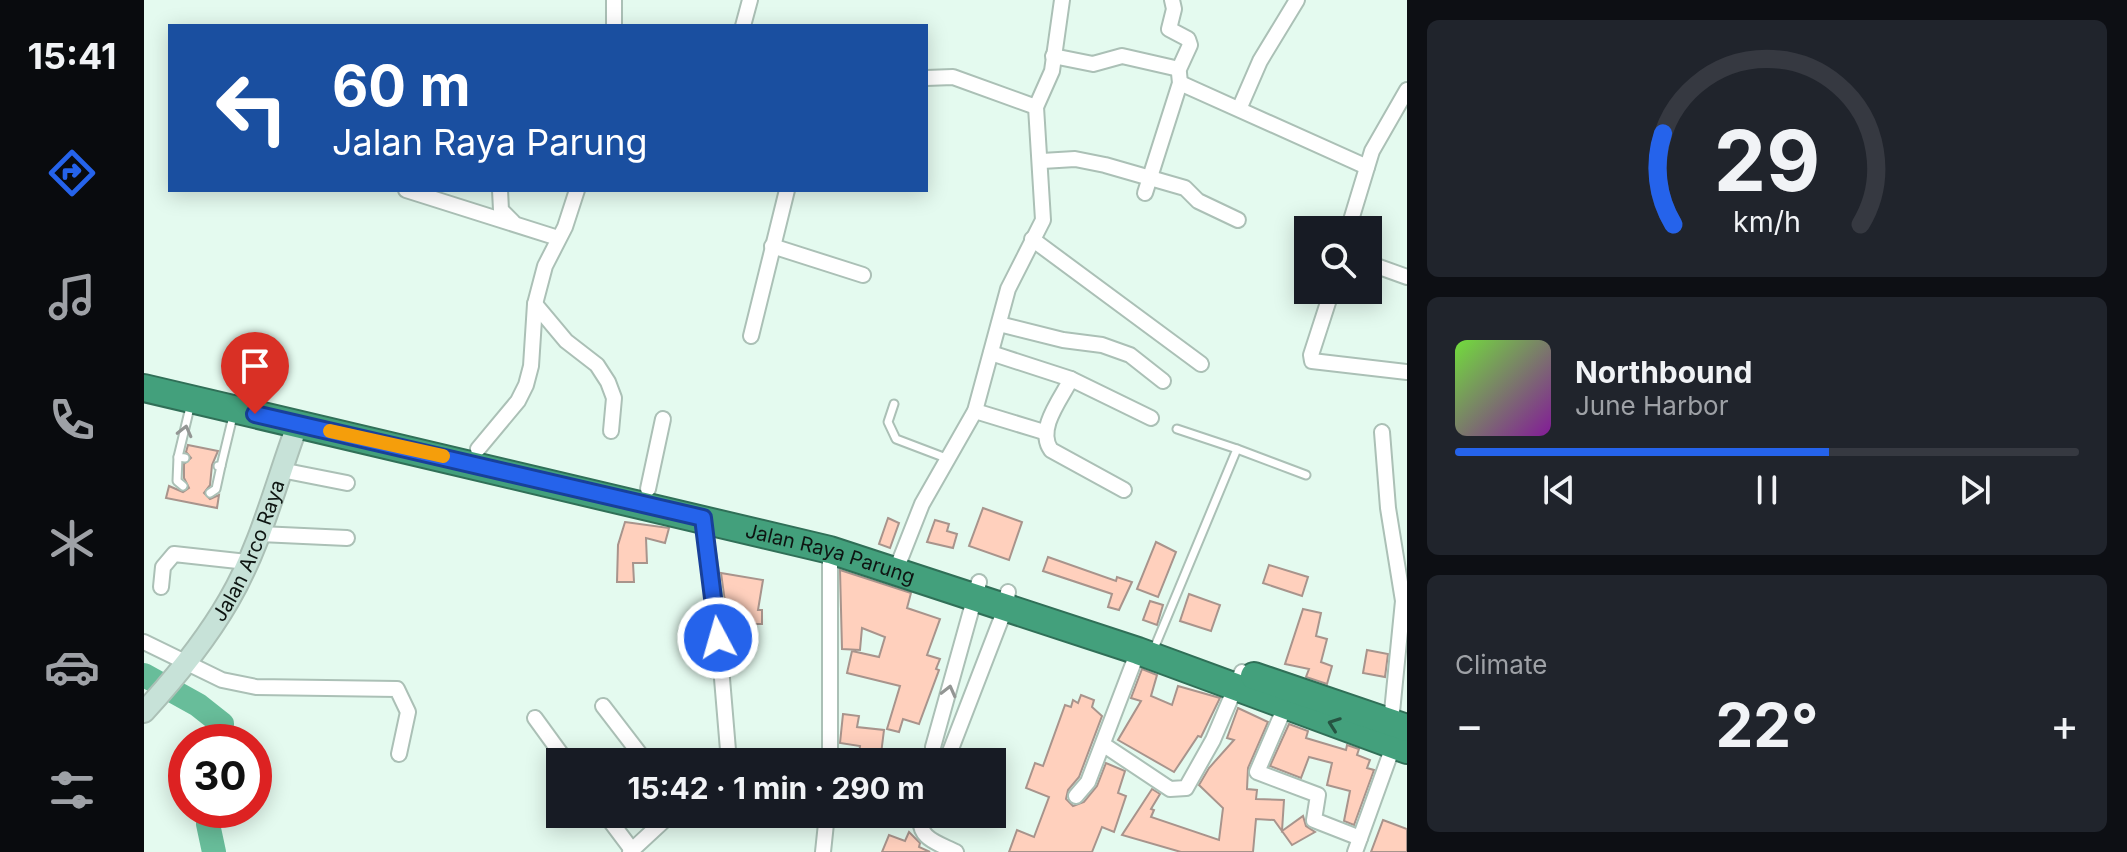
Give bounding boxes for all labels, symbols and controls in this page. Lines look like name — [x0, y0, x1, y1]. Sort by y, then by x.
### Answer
text: 15:41 — [27, 34, 117, 78]
text: 60 m — [332, 52, 471, 120]
icon: left — [200, 56, 304, 160]
text: 29 — [1714, 109, 1820, 210]
text: Jalan Raya Parung — [332, 120, 648, 164]
icon: directions — [44, 145, 100, 201]
text: km/h — [1733, 204, 1801, 239]
map controls — [1294, 216, 1382, 304]
button: search — [1294, 216, 1382, 304]
icon: music — [44, 269, 100, 325]
pin — [221, 332, 289, 414]
icon: arrive — [233, 344, 277, 388]
text: Northbound — [1575, 354, 1752, 390]
text: June Harbor — [1575, 390, 1728, 421]
icon: phone — [44, 392, 100, 448]
one-way arrow — [175, 425, 192, 439]
icon: previous — [1537, 468, 1581, 512]
icon: pause — [1745, 468, 1789, 512]
icon: next — [1953, 468, 1997, 512]
street label: Jalan Arco Raya — [207, 477, 290, 626]
icon: climate — [44, 515, 100, 571]
street label: Jalan Raya Parung — [743, 518, 918, 589]
position arrow — [676, 596, 760, 680]
icon: car — [44, 639, 100, 695]
text: Climate — [1455, 649, 1547, 680]
one-way arrow — [940, 684, 957, 698]
text: 22° — [1715, 689, 1819, 761]
text: − — [1455, 698, 1484, 752]
text: + — [2050, 698, 2079, 752]
one-way arrow — [1328, 717, 1342, 734]
speed limit sign: 30 — [168, 724, 272, 828]
icon: filters — [44, 762, 100, 818]
text: 15:42 · 1 min · 290 m — [627, 770, 925, 806]

